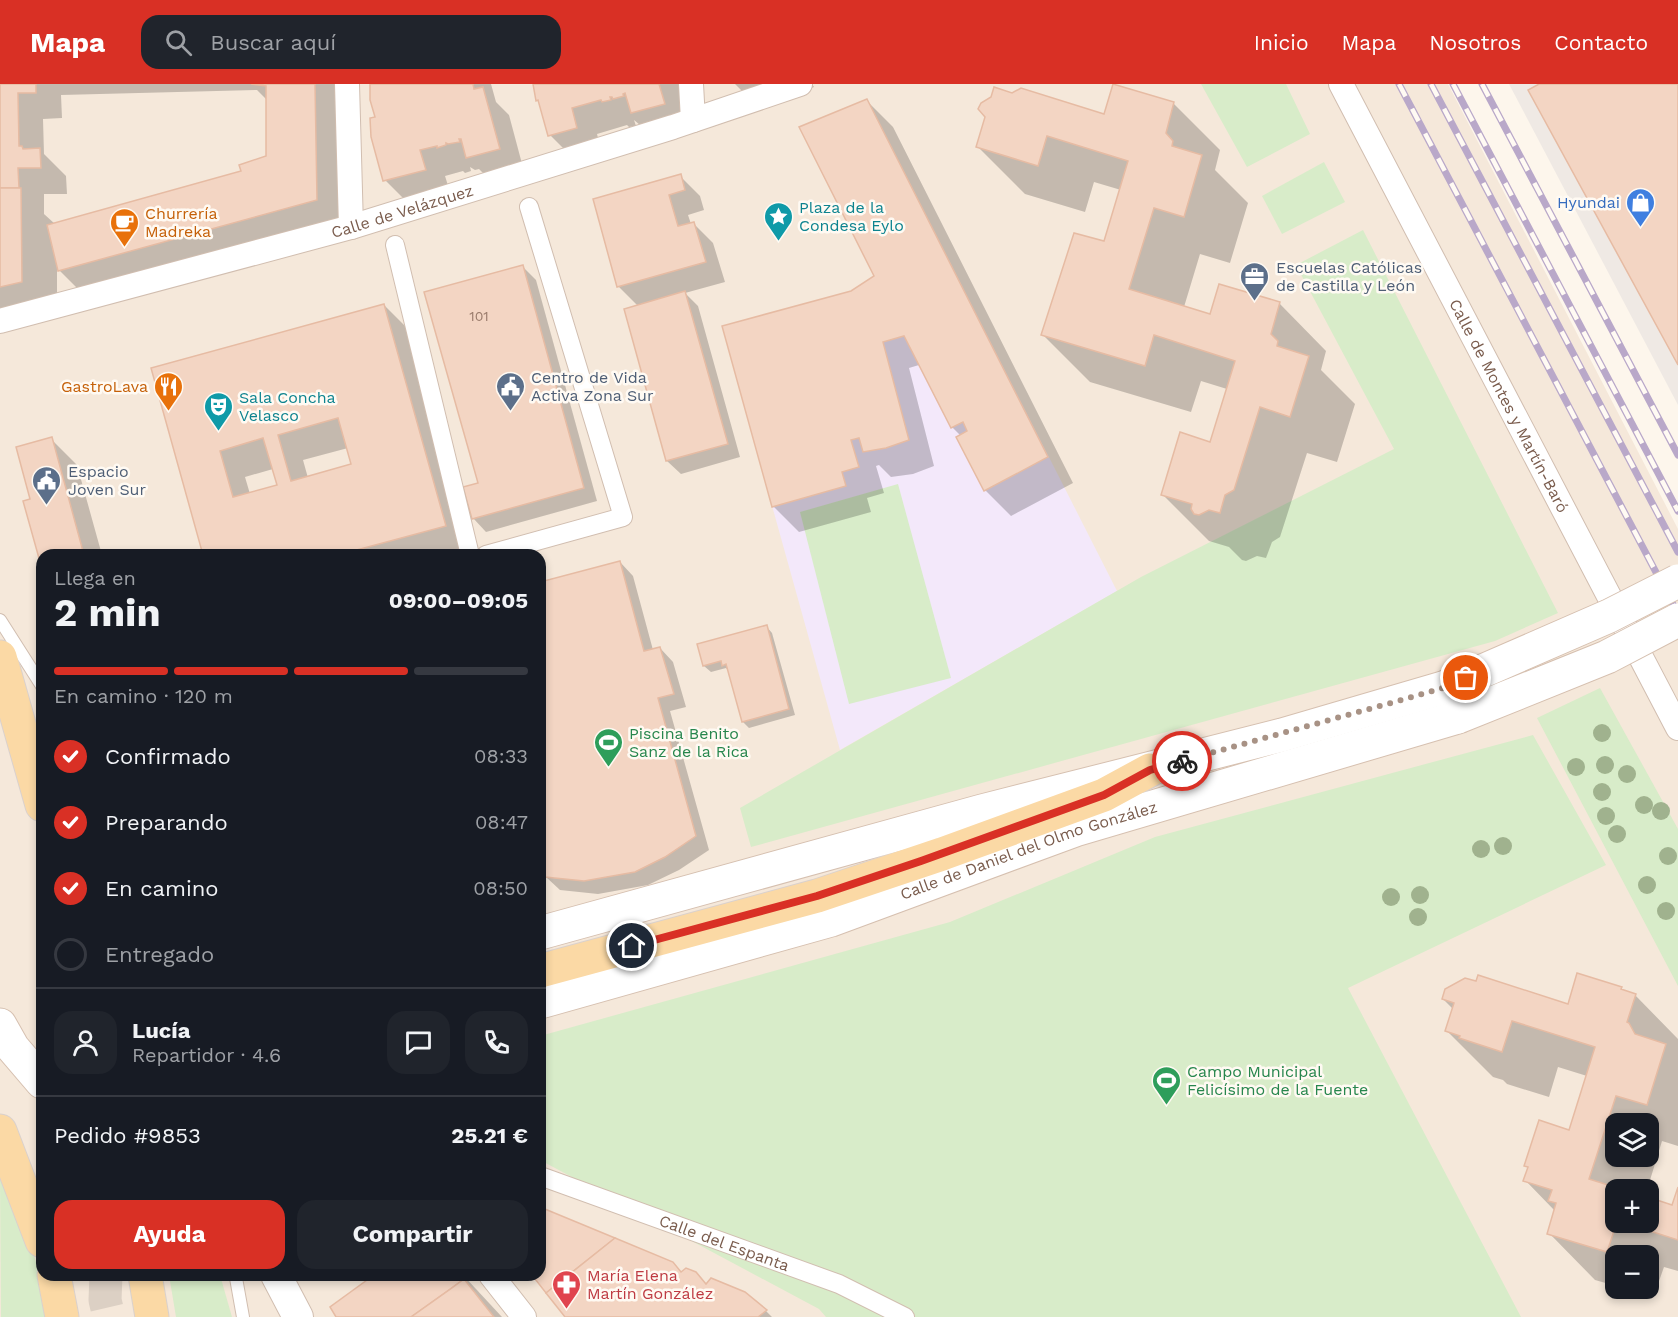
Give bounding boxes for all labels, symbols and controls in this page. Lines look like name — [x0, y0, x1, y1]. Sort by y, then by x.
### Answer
search box — [141, 15, 561, 69]
text: Mapa — [30, 26, 105, 59]
icon: search — [162, 26, 195, 59]
text: Buscar aquí — [210, 30, 336, 55]
text: Inicio — [1254, 30, 1309, 55]
text: Mapa — [1342, 30, 1396, 55]
text: Nosotros — [1429, 30, 1521, 55]
text: Contacto — [1554, 30, 1648, 55]
street label: Calle de Velázquez — [329, 180, 476, 241]
shop icon: Hyundai — [1625, 186, 1657, 228]
place label: Hyundai — [1557, 193, 1620, 212]
place label: Plaza de la Condesa Eylo — [799, 198, 904, 235]
place icon: Plaza de la Condesa Eylo — [762, 200, 794, 242]
place label: Churrería Madreka — [145, 204, 218, 241]
cafe icon: Churrería Madreka — [108, 206, 140, 248]
place label: Escuelas Católicas de Castilla y León — [1276, 258, 1422, 295]
office icon: Escuelas Católicas de Castilla y León — [1239, 260, 1271, 302]
street label: Calle de Montes y Martín-Baró — [1446, 296, 1573, 516]
house number: 101 — [469, 308, 489, 324]
place label: Centro de Vida Activa Zona Sur — [531, 368, 654, 405]
restaurant icon: GastroLava — [153, 370, 185, 412]
public building icon: Centro de Vida Activa Zona Sur — [494, 370, 526, 412]
place label: GastroLava — [61, 377, 148, 396]
place label: Sala Concha Velasco — [239, 388, 336, 425]
theatre icon: Sala Concha Velasco — [202, 390, 234, 432]
place label: Espacio Joven Sur — [68, 462, 146, 499]
public building icon: Espacio Joven Sur — [31, 464, 63, 506]
text: Llega en — [54, 566, 136, 590]
text: 09:00–09:05 — [389, 588, 528, 613]
text: 2 min — [54, 590, 161, 635]
pin — [1440, 652, 1491, 703]
icon: bag — [1449, 661, 1482, 694]
text: En camino · 120 m — [54, 684, 233, 708]
place label: Piscina Benito Sanz de la Rica — [629, 724, 749, 761]
sports icon: Piscina Benito Sanz de la Rica — [592, 726, 624, 768]
courier — [1152, 731, 1212, 791]
icon: check — [54, 740, 87, 773]
text: Confirmado — [105, 744, 231, 769]
text: 08:33 — [474, 744, 528, 768]
icon: bike — [1166, 745, 1199, 778]
street label: Calle de Daniel del Olmo González — [897, 797, 1159, 903]
icon: check — [54, 806, 87, 839]
text: Preparando — [105, 810, 228, 835]
text: 08:47 — [475, 810, 528, 834]
icon: check — [54, 872, 87, 905]
text: En camino — [105, 876, 219, 901]
text: 08:50 — [473, 876, 528, 900]
pin — [606, 920, 657, 971]
icon: home — [615, 929, 648, 962]
text: Entregado — [105, 942, 214, 967]
button: person — [54, 1011, 117, 1074]
button: chat — [387, 1011, 450, 1074]
button: phone — [465, 1011, 528, 1074]
text: Lucía — [132, 1018, 190, 1043]
text: Repartidor · 4.6 — [132, 1043, 281, 1067]
place label: Campo Municipal Felicísimo de la Fuente — [1187, 1062, 1368, 1099]
sports icon: Campo Municipal Felicísimo de la Fuente — [1150, 1064, 1182, 1106]
map controls — [1605, 1113, 1659, 1299]
button: layers — [1605, 1113, 1659, 1167]
text: Pedido #9853 — [54, 1123, 201, 1148]
text: 25.21 € — [451, 1123, 528, 1148]
button: + — [1605, 1179, 1659, 1233]
button: Ayuda — [54, 1200, 285, 1269]
button: Compartir — [297, 1200, 528, 1269]
street label: Calle del Espanta — [657, 1210, 792, 1275]
button: − — [1605, 1245, 1659, 1299]
place label: María Elena Martín González — [587, 1266, 713, 1303]
pharmacy icon: María Elena Martín González — [550, 1268, 582, 1310]

